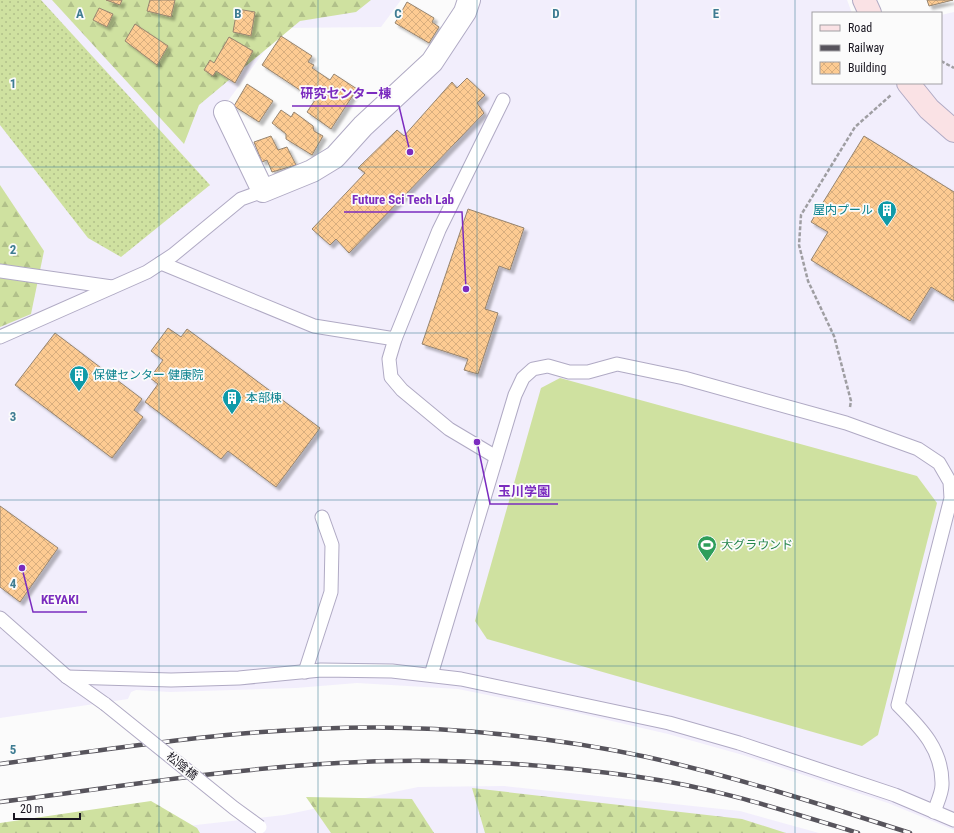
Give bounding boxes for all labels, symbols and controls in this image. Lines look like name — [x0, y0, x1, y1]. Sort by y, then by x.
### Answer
text: A — [76, 6, 84, 21]
text: B — [234, 6, 242, 21]
text: C — [394, 6, 402, 21]
text: D — [552, 6, 560, 21]
text: E — [713, 6, 720, 21]
legend — [812, 12, 942, 84]
text: Road — [848, 21, 872, 35]
text: Railway — [848, 41, 884, 55]
text: Building — [848, 61, 886, 75]
text: 1 — [10, 76, 16, 91]
callout: 研究センター棟 — [292, 81, 399, 106]
text: 研究センター棟 — [300, 86, 392, 101]
callout: Future Sci Tech Lab — [344, 187, 462, 212]
text: Future Sci Tech Lab — [352, 192, 454, 207]
building icon: 屋内プール — [876, 199, 898, 227]
place label: 屋内プール — [813, 203, 873, 217]
text: 2 — [10, 242, 17, 257]
building icon: 保健センター 健康院 — [68, 364, 90, 392]
place label: 保健センター 健康院 — [93, 368, 204, 382]
building icon: 本部棟 — [221, 387, 243, 415]
place label: 本部棟 — [246, 391, 282, 405]
text: 3 — [10, 409, 16, 424]
callout: 玉川学園 — [490, 479, 558, 504]
text: 玉川学園 — [498, 484, 550, 499]
sports icon: 大グラウンド — [696, 534, 718, 562]
place label: 大グラウンド — [721, 538, 793, 552]
text: 4 — [10, 576, 17, 591]
callout: KEYAKI — [33, 587, 87, 612]
text: KEYAKI — [41, 592, 79, 607]
text: 5 — [10, 742, 17, 757]
street label: 松陰橋 — [164, 749, 200, 783]
scale bar — [14, 795, 80, 821]
text: 20 m — [20, 802, 44, 816]

